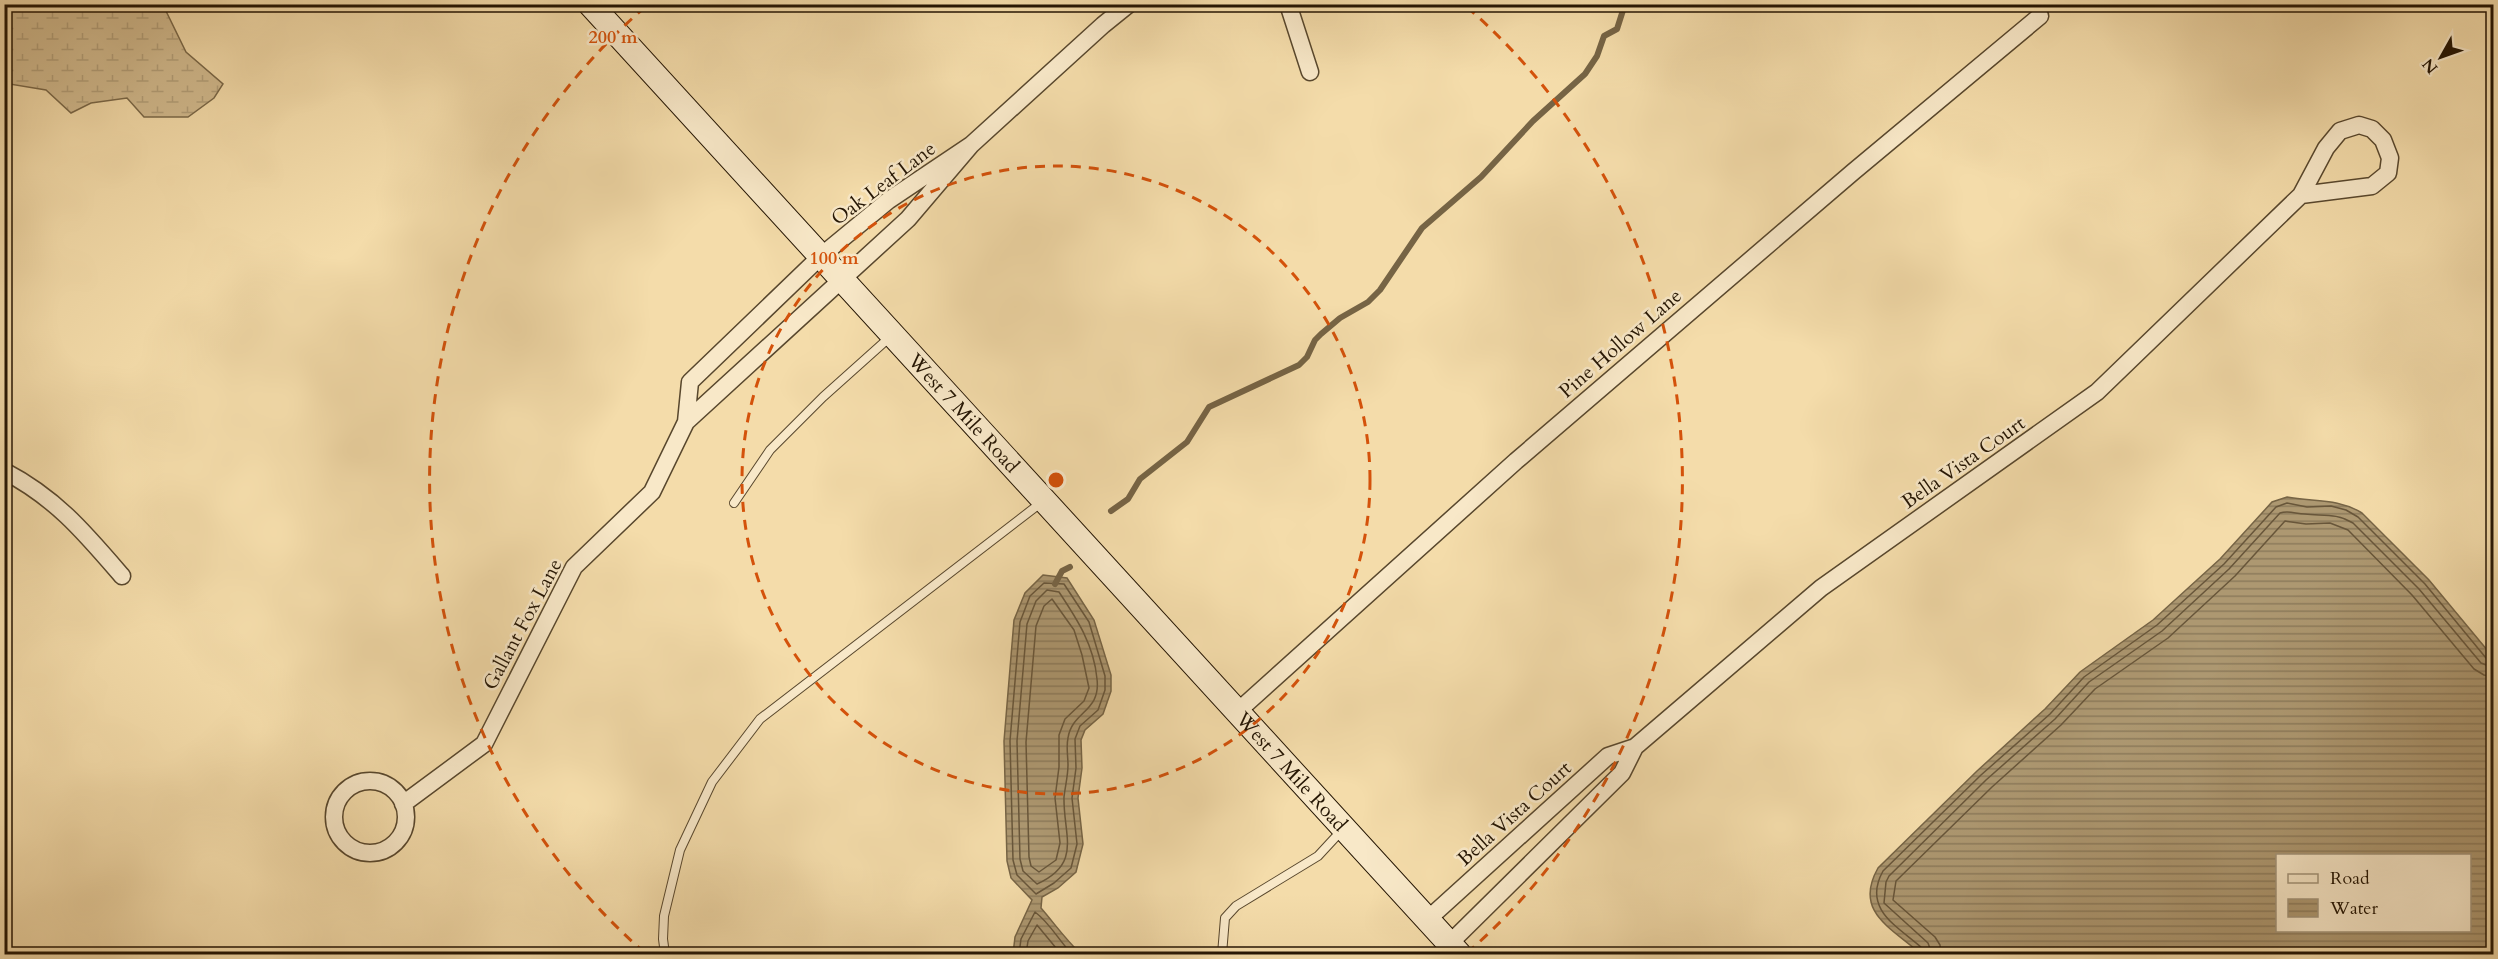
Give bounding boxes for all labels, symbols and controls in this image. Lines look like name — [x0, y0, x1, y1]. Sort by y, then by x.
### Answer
text: 200 m — [588, 25, 638, 50]
north arrow — [2411, 27, 2471, 87]
text: N — [2417, 54, 2443, 78]
street label: Oak Leaf Lane — [825, 135, 941, 232]
text: 100 m — [809, 246, 859, 271]
street label: Pine Hollow Lane — [1553, 283, 1687, 404]
street label: West 7 Mile Road — [901, 347, 1025, 479]
street label: Bella Vista Court — [1896, 409, 2031, 515]
centre of rings — [1046, 470, 1066, 490]
street label: Gallant Fox Lane — [476, 554, 568, 695]
street label: West 7 Mile Road — [1229, 705, 1353, 838]
street label: Bella Vista Court — [1451, 754, 1578, 872]
legend — [2276, 854, 2471, 932]
text: Road — [2330, 866, 2370, 891]
text: Water — [2329, 896, 2379, 921]

